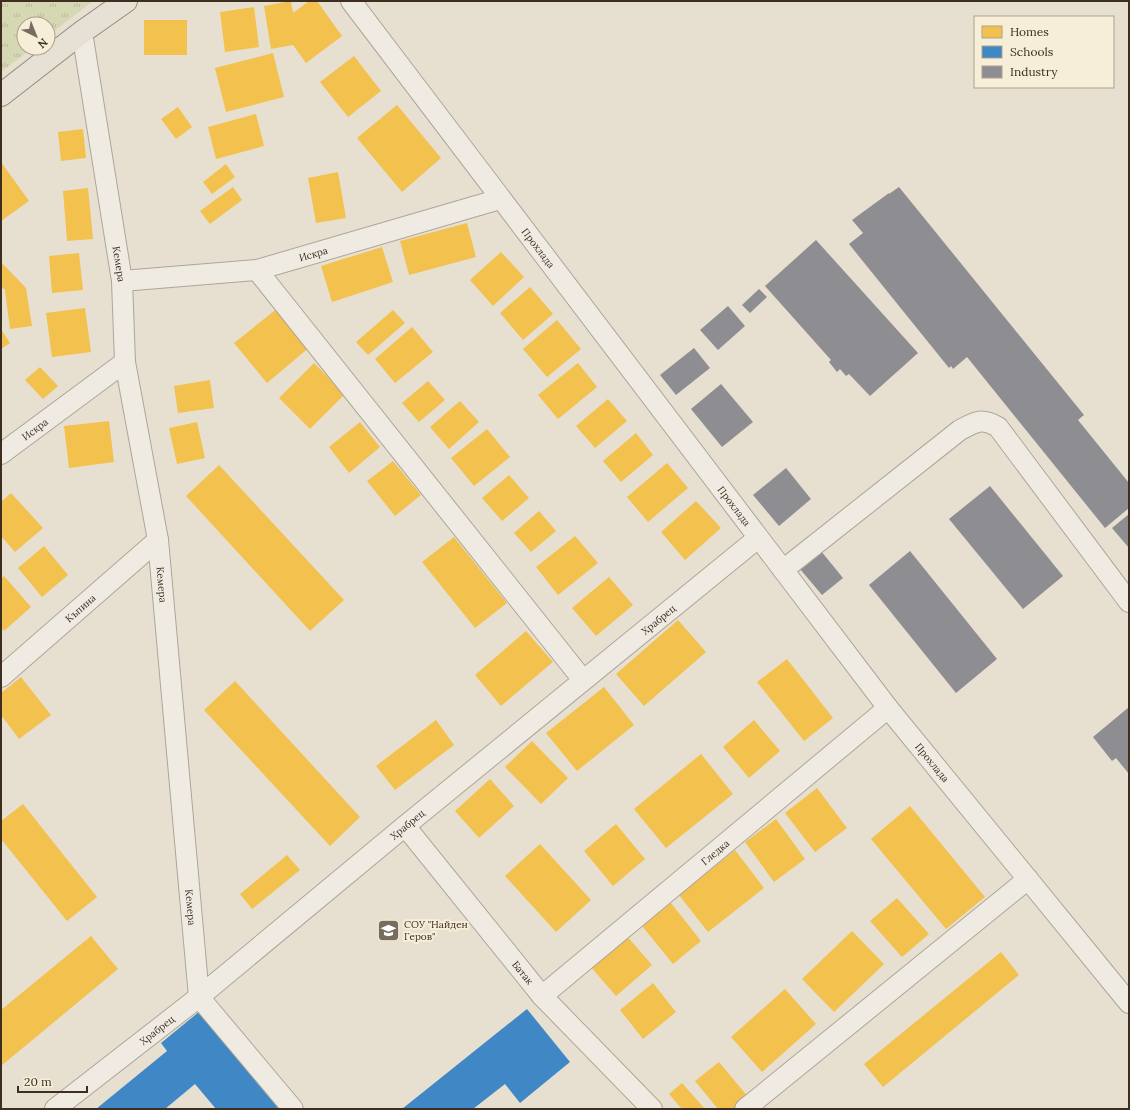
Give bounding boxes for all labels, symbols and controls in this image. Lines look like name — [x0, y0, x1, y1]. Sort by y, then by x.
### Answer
north arrow — [16, 16, 56, 56]
legend — [974, 16, 1114, 88]
text: Homes — [1010, 24, 1049, 39]
text: N — [35, 35, 51, 52]
text: Schools — [1010, 44, 1054, 59]
text: Industry — [1010, 64, 1058, 79]
street label: Прохлада — [519, 225, 558, 270]
street label: Искра — [297, 243, 329, 264]
street label: Кемера — [110, 245, 129, 283]
street label: Искра — [19, 415, 50, 443]
street label: Прохлада — [715, 483, 754, 529]
street label: Кемера — [154, 566, 170, 603]
street label: Къпина — [62, 591, 98, 625]
street label: Храбрец — [638, 601, 678, 637]
street label: Прохлада — [913, 740, 952, 785]
street label: Храбрец — [387, 806, 427, 842]
street label: Гледка — [698, 836, 732, 868]
street label: Кемера — [183, 889, 199, 926]
school or university icon: СОУ "Найден Геров" — [376, 917, 402, 943]
place label: СОУ "Найден Геров" — [404, 918, 468, 943]
street label: Батак — [509, 958, 537, 987]
street label: Храбрец — [137, 1012, 177, 1047]
scale bar — [18, 1068, 87, 1094]
text: 20 m — [24, 1074, 52, 1089]

